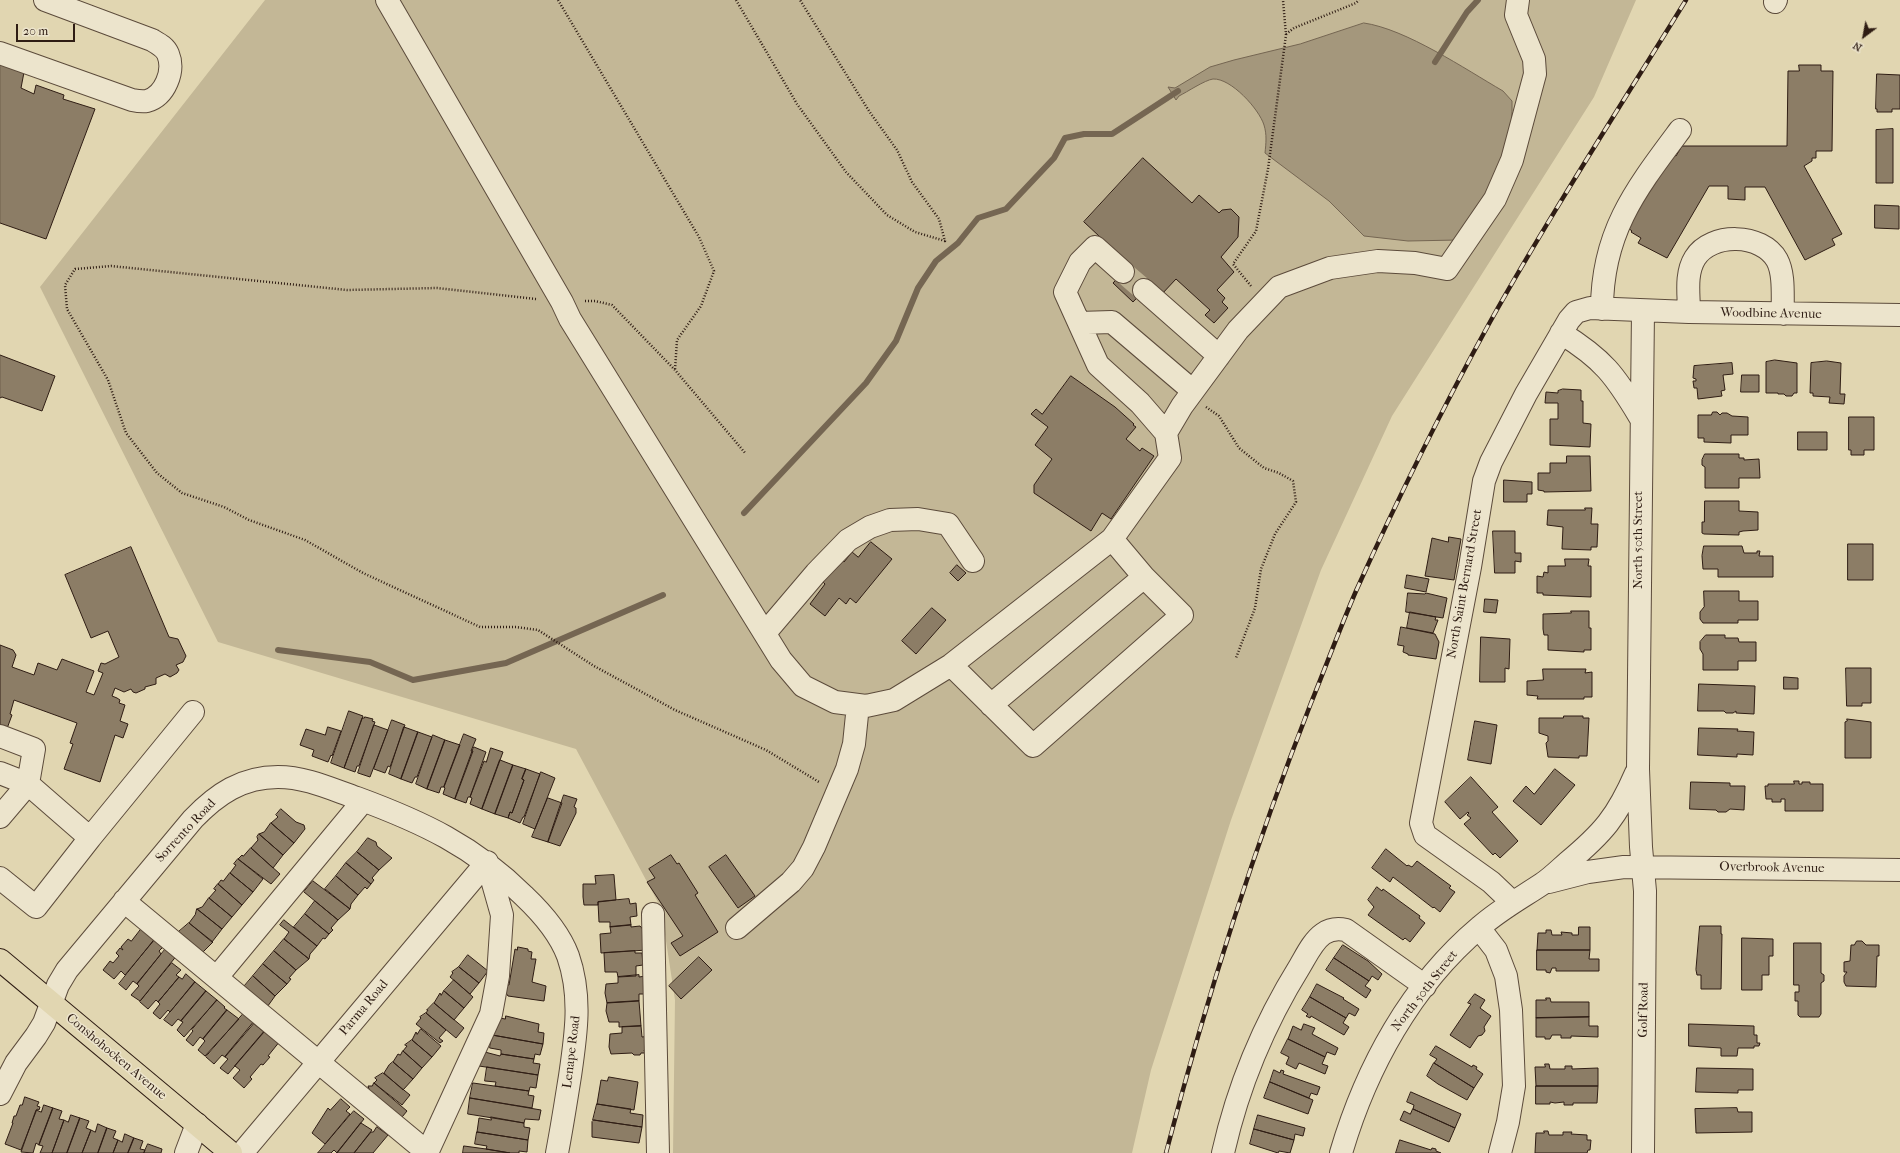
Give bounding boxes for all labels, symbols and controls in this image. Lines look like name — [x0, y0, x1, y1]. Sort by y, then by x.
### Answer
scale bar — [18, 16, 77, 42]
north arrow — [1844, 16, 1884, 56]
text: 20 m — [23, 24, 48, 38]
text: N — [1850, 39, 1864, 54]
street label: Woodbine Avenue — [1720, 305, 1822, 323]
street label: North 50th Street — [1631, 491, 1647, 589]
street label: North Saint Bernard Street — [1444, 508, 1486, 660]
street label: Sorrento Road — [153, 796, 219, 866]
street label: Overbrook Avenue — [1719, 859, 1825, 877]
street label: North 50th Street — [1389, 947, 1461, 1035]
street label: Parma Road — [336, 977, 392, 1039]
street label: Golf Road — [1636, 982, 1652, 1038]
street label: Conshohocken Avenue — [63, 1011, 169, 1103]
street label: Lenape Road — [560, 1015, 584, 1089]

